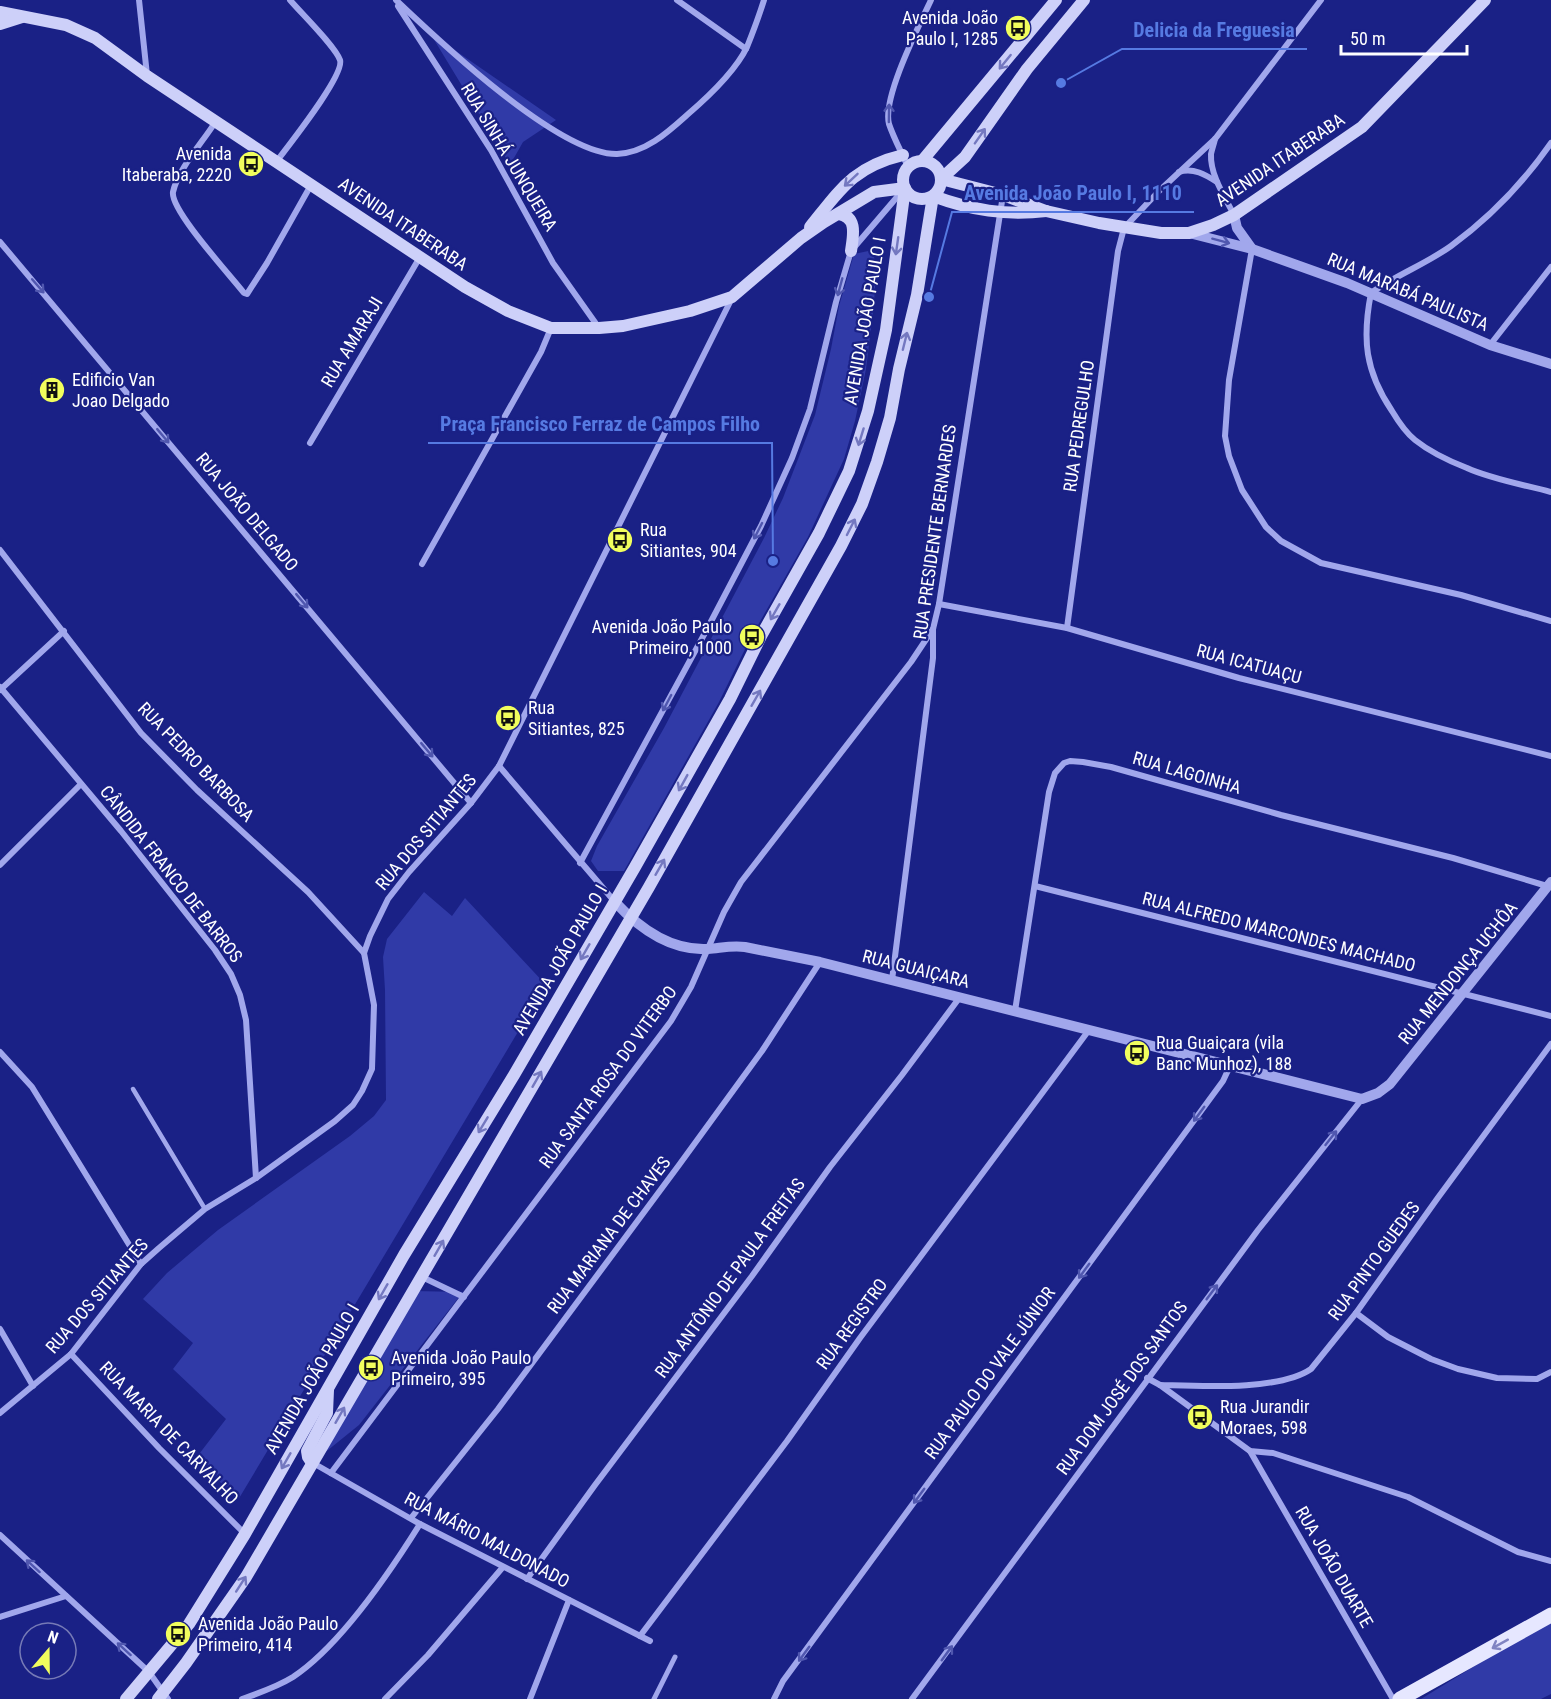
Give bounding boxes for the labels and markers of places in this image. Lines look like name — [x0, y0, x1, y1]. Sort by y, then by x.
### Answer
place label: Avenida João Paulo I, 1285 — [902, 7, 998, 49]
callout: Delicia da Freguesia — [1122, 11, 1307, 49]
bus stop icon: Avenida João Paulo I, 1285 — [1003, 13, 1033, 43]
place label: Avenida Itaberaba, 2220 — [122, 143, 232, 185]
bus stop icon: Avenida Itaberaba, 2220 — [236, 149, 266, 179]
callout: Avenida João Paulo I, 1110 — [952, 174, 1194, 212]
place label: Edificio Van Joao Delgado — [72, 369, 170, 411]
building icon: Edificio Van Joao Delgado — [37, 375, 67, 405]
callout: Praça Francisco Ferraz de Campos Filho — [428, 405, 772, 443]
place label: Rua Sitiantes, 904 — [640, 519, 737, 561]
bus stop icon: Rua Sitiantes, 904 — [605, 525, 635, 555]
place label: Avenida João Paulo Primeiro, 1000 — [592, 616, 732, 658]
bus stop icon: Avenida João Paulo Primeiro, 1000 — [737, 622, 767, 652]
place label: Rua Sitiantes, 825 — [528, 697, 625, 739]
bus stop icon: Rua Sitiantes, 825 — [493, 703, 523, 733]
place label: Rua Guaiçara (vila Banc Munhoz), 188 — [1156, 1032, 1292, 1075]
bus stop icon: Rua Guaiçara (vila Banc Munhoz), 188 — [1122, 1038, 1152, 1068]
place label: Avenida João Paulo Primeiro, 395 — [391, 1347, 531, 1389]
bus stop icon: Avenida João Paulo Primeiro, 395 — [356, 1353, 386, 1383]
place label: Rua Jurandir Moraes, 598 — [1220, 1396, 1310, 1438]
bus stop icon: Rua Jurandir Moraes, 598 — [1185, 1402, 1215, 1432]
place label: Avenida João Paulo Primeiro, 414 — [198, 1613, 338, 1655]
bus stop icon: Avenida João Paulo Primeiro, 414 — [163, 1619, 193, 1649]

